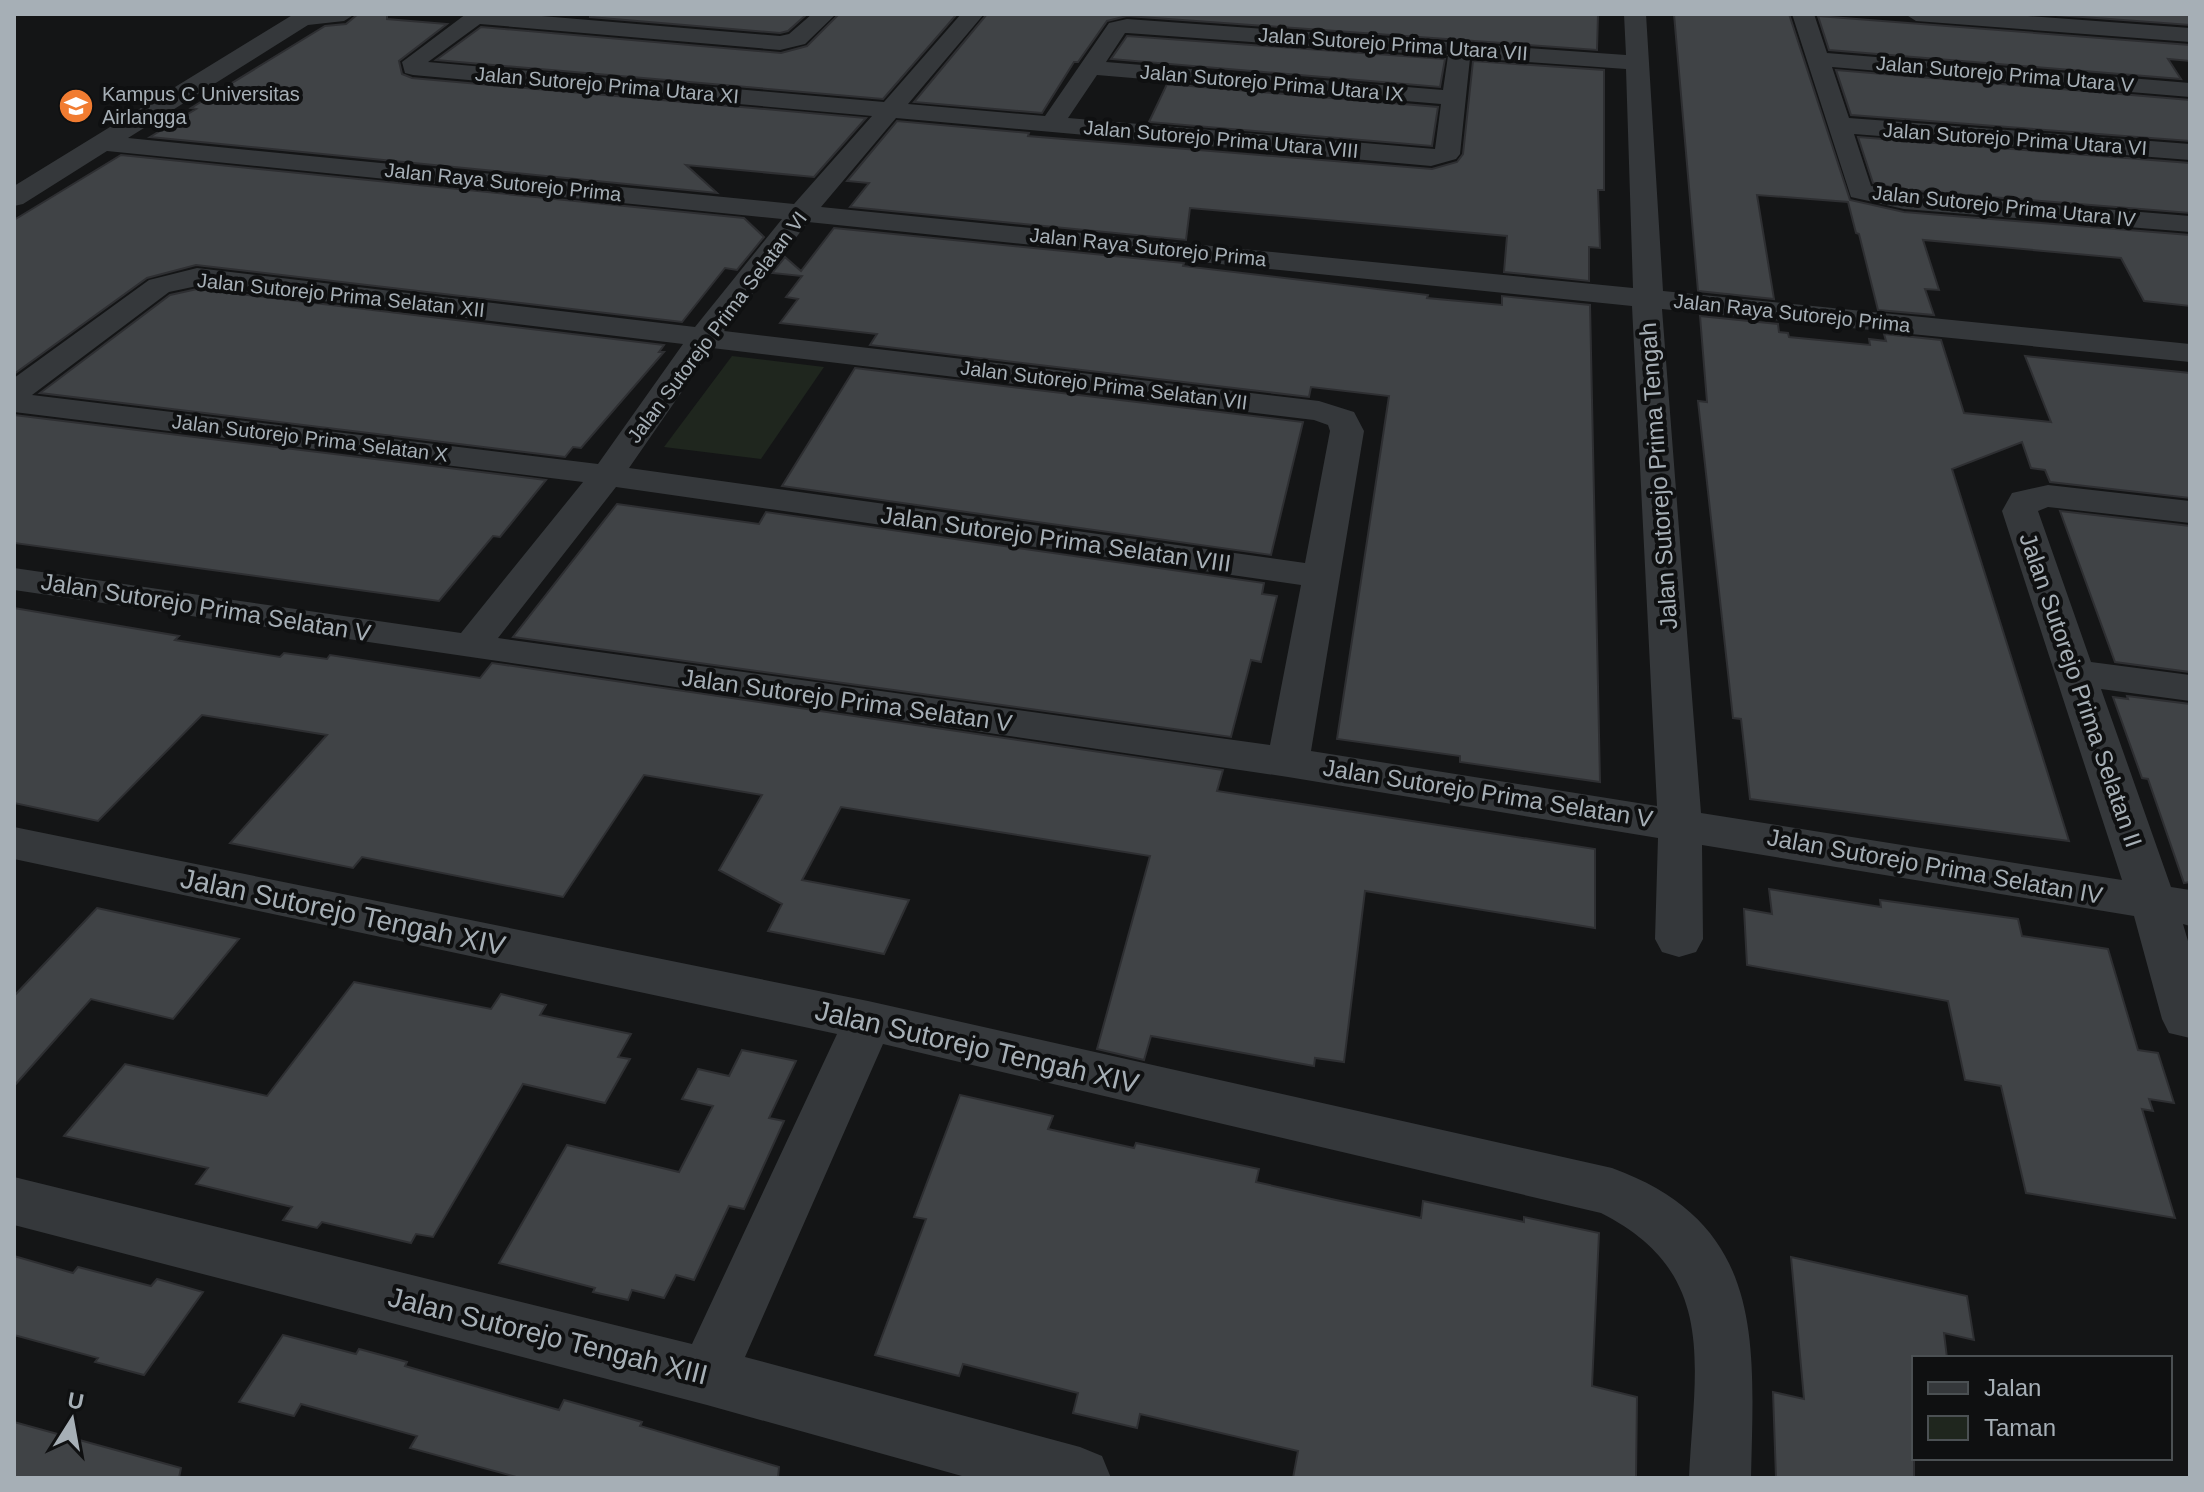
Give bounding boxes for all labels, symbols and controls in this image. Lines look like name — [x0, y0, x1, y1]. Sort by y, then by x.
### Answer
street label: Jalan Sutorejo Prima Utara VII — [1257, 24, 1529, 64]
street label: Jalan Sutorejo Prima Utara V — [1875, 52, 2136, 96]
street label: Jalan Sutorejo Prima Utara IX — [1139, 61, 1405, 105]
street label: Jalan Sutorejo Prima Utara XI — [474, 63, 740, 107]
place label: Kampus C Universitas Airlangga — [102, 83, 300, 128]
school or university icon: Kampus C Universitas Airlangga — [57, 87, 95, 125]
street label: Jalan Sutorejo Prima Utara VIII — [1083, 116, 1359, 162]
street label: Jalan Sutorejo Prima Utara VI — [1882, 119, 2148, 159]
street label: Jalan Raya Sutorejo Prima — [384, 159, 623, 205]
street label: Jalan Sutorejo Prima Utara IV — [1871, 181, 2137, 231]
street label: Jalan Sutorejo Prima Selatan VI — [623, 207, 811, 447]
street label: Jalan Raya Sutorejo Prima — [1029, 224, 1268, 270]
street label: Jalan Sutorejo Prima Selatan XII — [196, 269, 486, 321]
street label: Jalan Raya Sutorejo Prima — [1673, 290, 1912, 336]
street label: Jalan Sutorejo Prima Tengah — [1634, 322, 1682, 630]
street label: Jalan Sutorejo Prima Selatan VII — [959, 356, 1249, 414]
street label: Jalan Sutorejo Prima Selatan X — [171, 410, 449, 466]
street label: Jalan Sutorejo Prima Selatan VIII — [879, 501, 1233, 577]
street label: Jalan Sutorejo Prima Selatan II — [2014, 529, 2148, 851]
street label: Jalan Sutorejo Prima Selatan V — [39, 568, 373, 646]
street label: Jalan Sutorejo Prima Selatan V — [680, 663, 1014, 737]
street label: Jalan Sutorejo Prima Selatan V — [1321, 754, 1655, 832]
street label: Jalan Sutorejo Prima Selatan IV — [1765, 823, 2105, 909]
street label: Jalan Sutorejo Tengah XIV — [178, 862, 508, 962]
street label: Jalan Sutorejo Tengah XIV — [812, 995, 1142, 1099]
street label: Jalan Sutorejo Tengah XIII — [385, 1281, 711, 1391]
legend — [1912, 1356, 2172, 1460]
text: Jalan — [1984, 1374, 2041, 1401]
north arrow — [32, 1380, 112, 1460]
text: U — [66, 1387, 86, 1415]
text: Taman — [1984, 1414, 2056, 1441]

